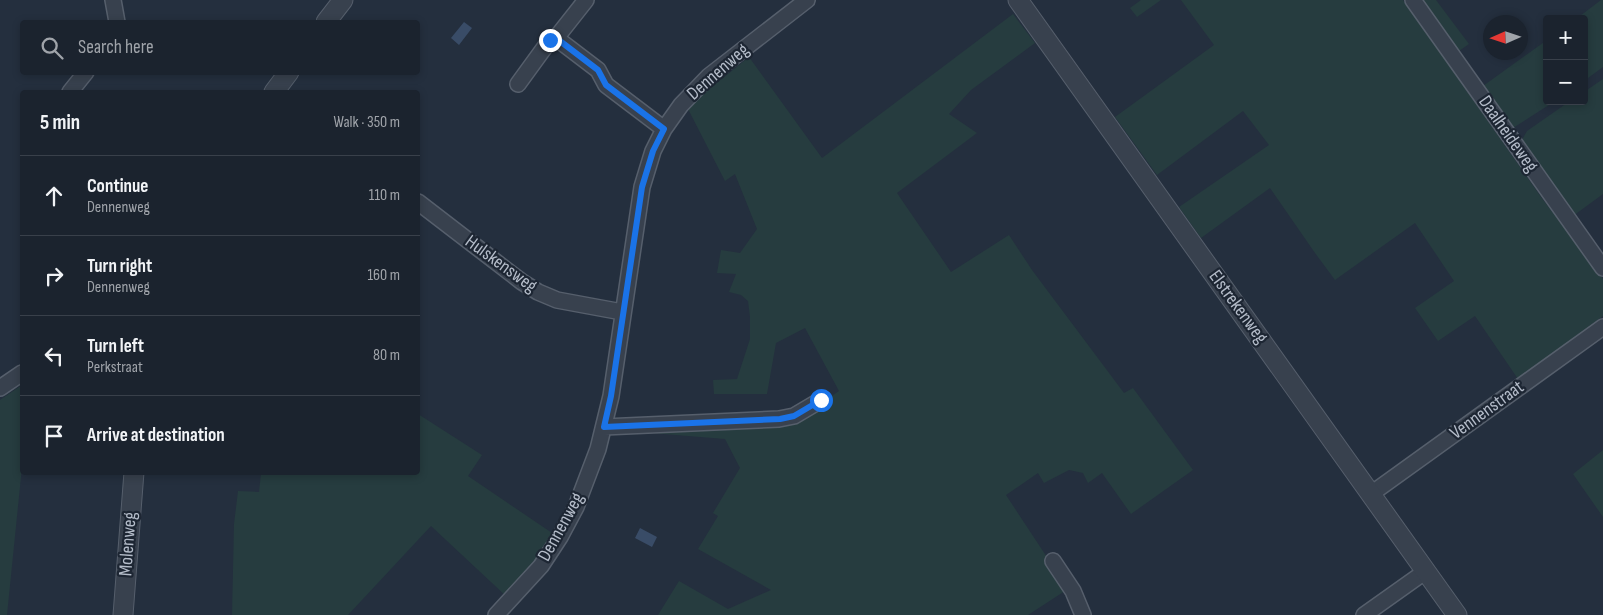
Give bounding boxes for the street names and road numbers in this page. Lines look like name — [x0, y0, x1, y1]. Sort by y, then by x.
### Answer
street label: Dennenweg — [682, 39, 754, 105]
street label: Daalheideweg — [1473, 91, 1543, 177]
street label: Hulskensweg — [461, 230, 542, 298]
street label: Elstrekenweg — [1204, 266, 1273, 349]
street label: Vennenstraat — [1446, 375, 1529, 445]
street label: Dennenweg — [533, 488, 589, 565]
street label: Molenweg — [114, 511, 142, 577]

